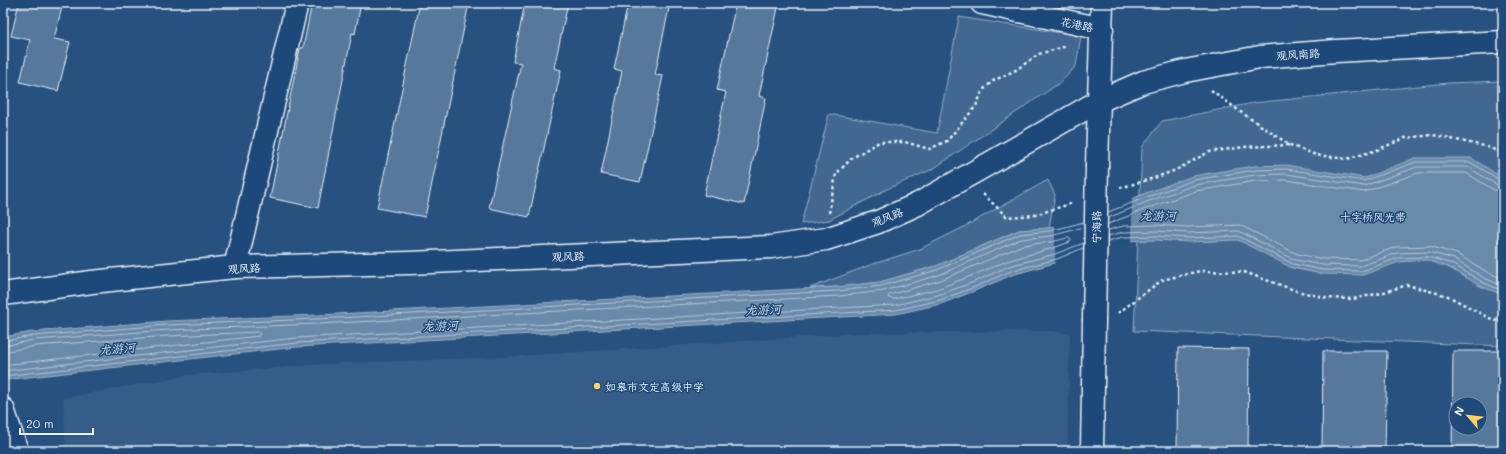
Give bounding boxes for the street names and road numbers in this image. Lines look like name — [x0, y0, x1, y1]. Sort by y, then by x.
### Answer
street label: 花港路 — [1059, 13, 1095, 35]
street label: 观风南路 — [1276, 45, 1320, 63]
street label: 观风路 — [869, 204, 905, 230]
street label: 宁海路 — [1088, 210, 1104, 244]
street label: 观风路 — [551, 248, 585, 264]
street label: 观风路 — [227, 260, 261, 276]

